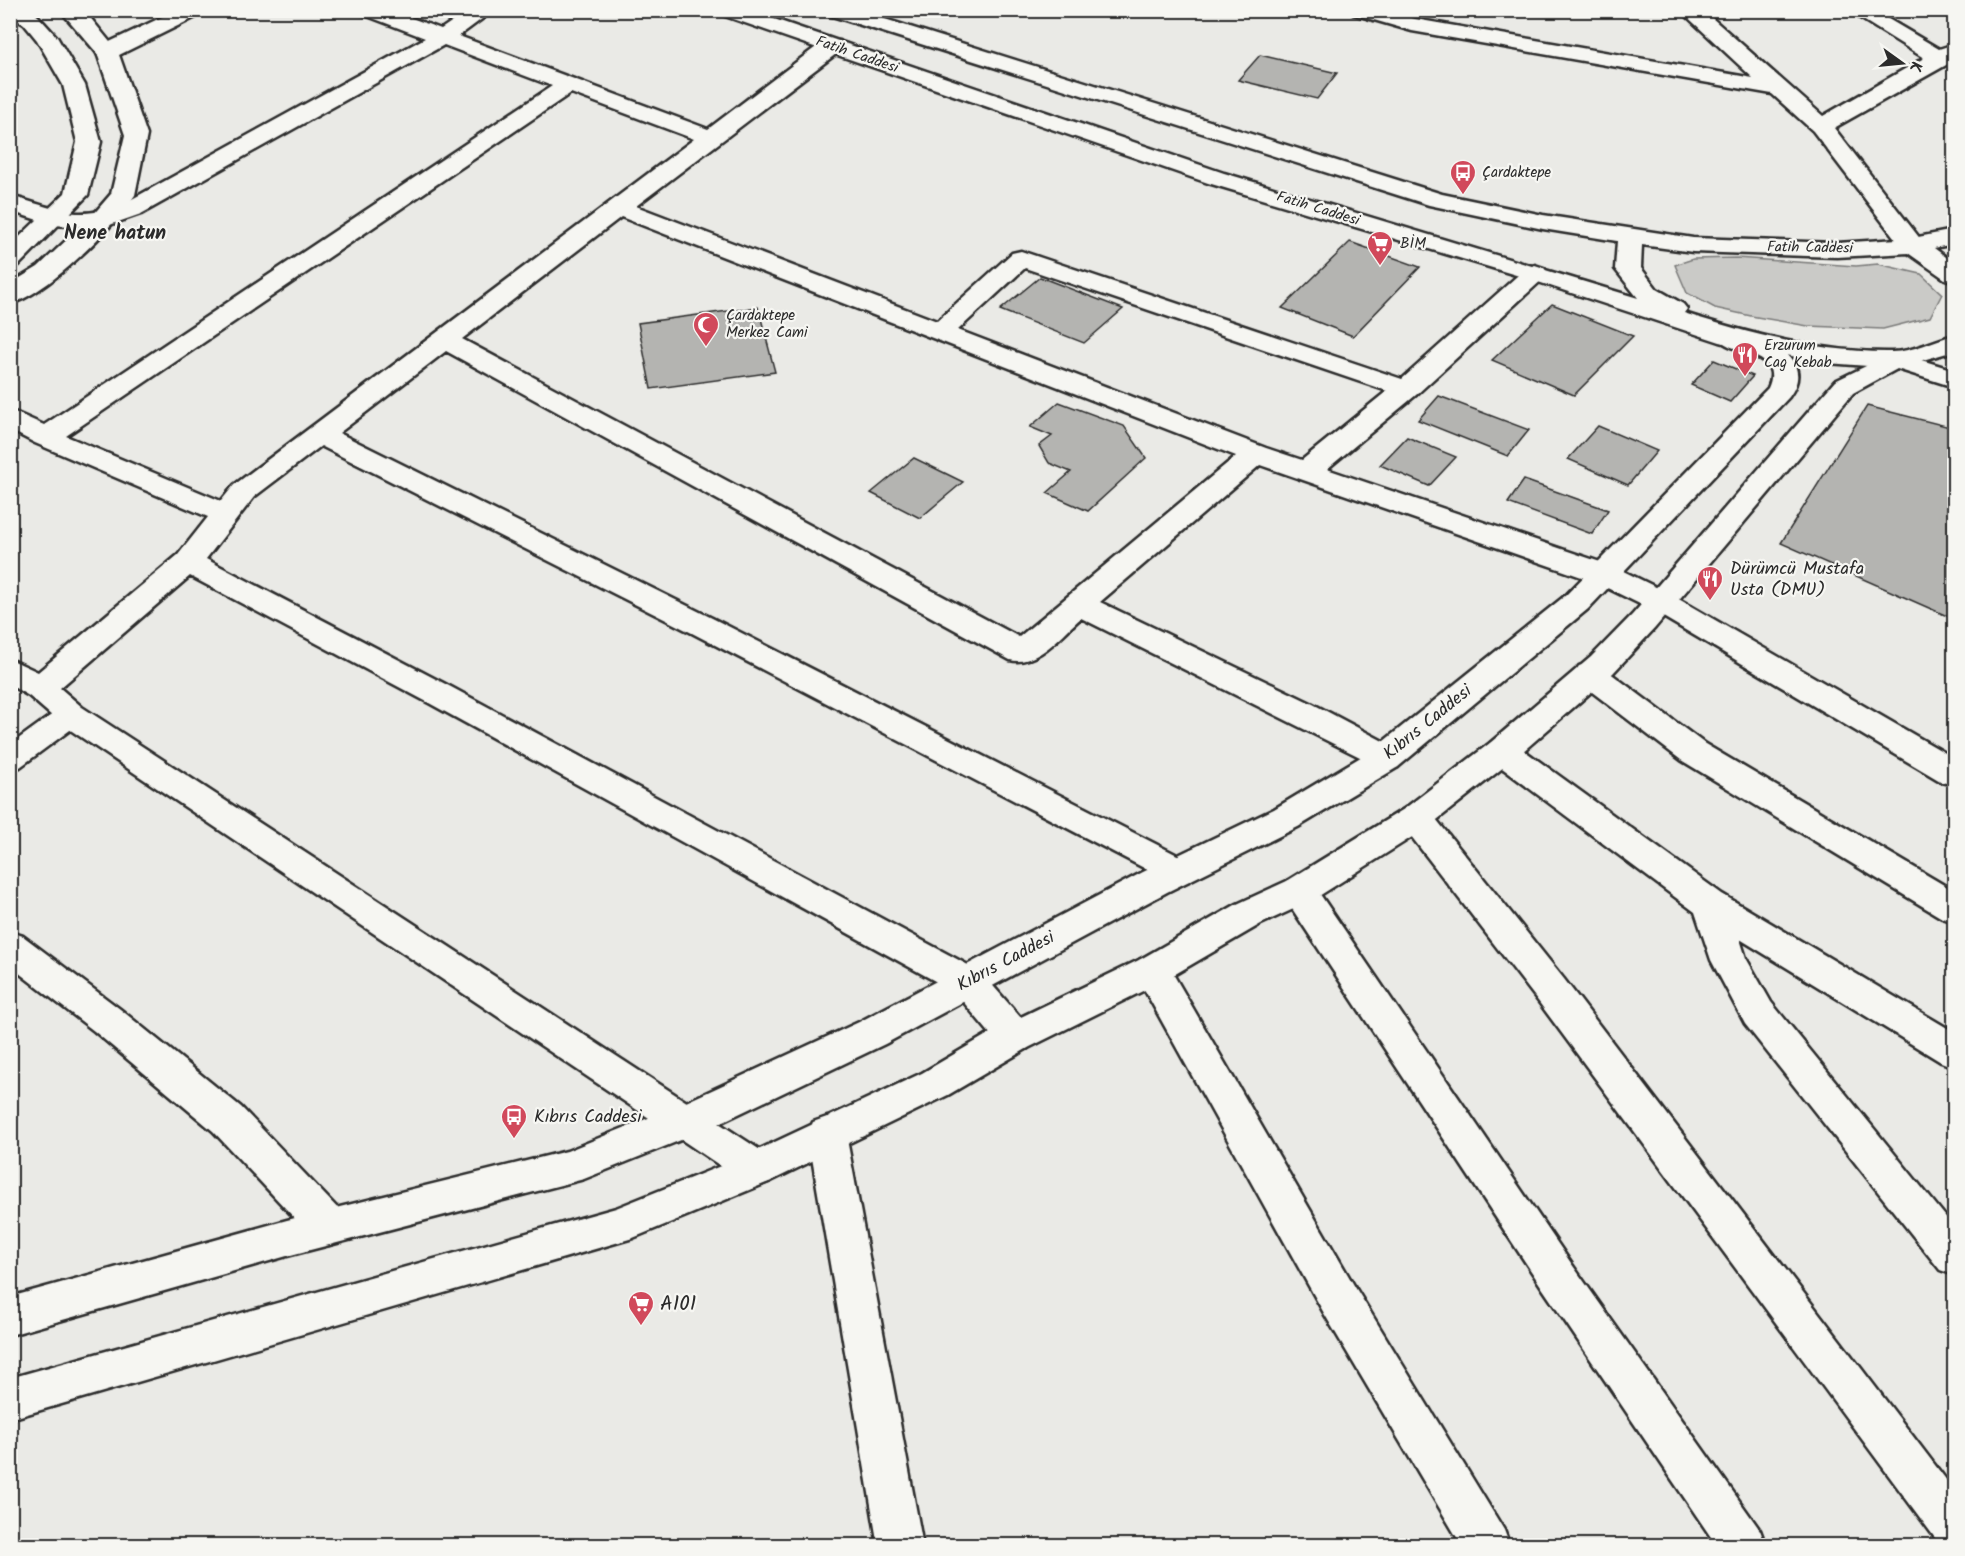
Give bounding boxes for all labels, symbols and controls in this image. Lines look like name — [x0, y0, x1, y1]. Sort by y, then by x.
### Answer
street label: Fatih Caddesi — [812, 30, 903, 81]
north arrow — [1872, 33, 1932, 93]
text: K — [1902, 59, 1928, 75]
bus stop icon: Çardaktepe — [1448, 158, 1478, 196]
place label: Çardaktepe — [1482, 161, 1551, 185]
street label: Fatih Caddesi — [1273, 185, 1364, 233]
district label: Nene hatun — [64, 218, 166, 250]
supermarket icon: BİM — [1365, 229, 1395, 267]
place label: BİM — [1400, 232, 1426, 256]
street label: Fatih Caddesi — [1767, 235, 1855, 261]
place label: Çardaktepe Merkez Cami — [726, 304, 809, 345]
mosque icon: Çardaktepe Merkez Cami — [691, 310, 721, 348]
place label: Erzurum Cag Kebab — [1764, 334, 1832, 375]
restaurant icon: Erzurum Cag Kebab — [1730, 340, 1760, 378]
place label: Dürümcü Mustafa Usta (DMU) — [1730, 555, 1864, 605]
restaurant icon: Dürümcü Mustafa Usta (DMU) — [1695, 564, 1725, 602]
street label: Kıbrıs Caddesi — [1377, 677, 1479, 768]
street label: Kıbrıs Caddesi — [952, 924, 1061, 1000]
bus stop icon: Kıbrıs Caddesi — [499, 1102, 529, 1140]
place label: Kıbrıs Caddesi — [534, 1103, 642, 1132]
place label: A101 — [660, 1288, 696, 1321]
supermarket icon: A101 — [626, 1289, 656, 1327]

